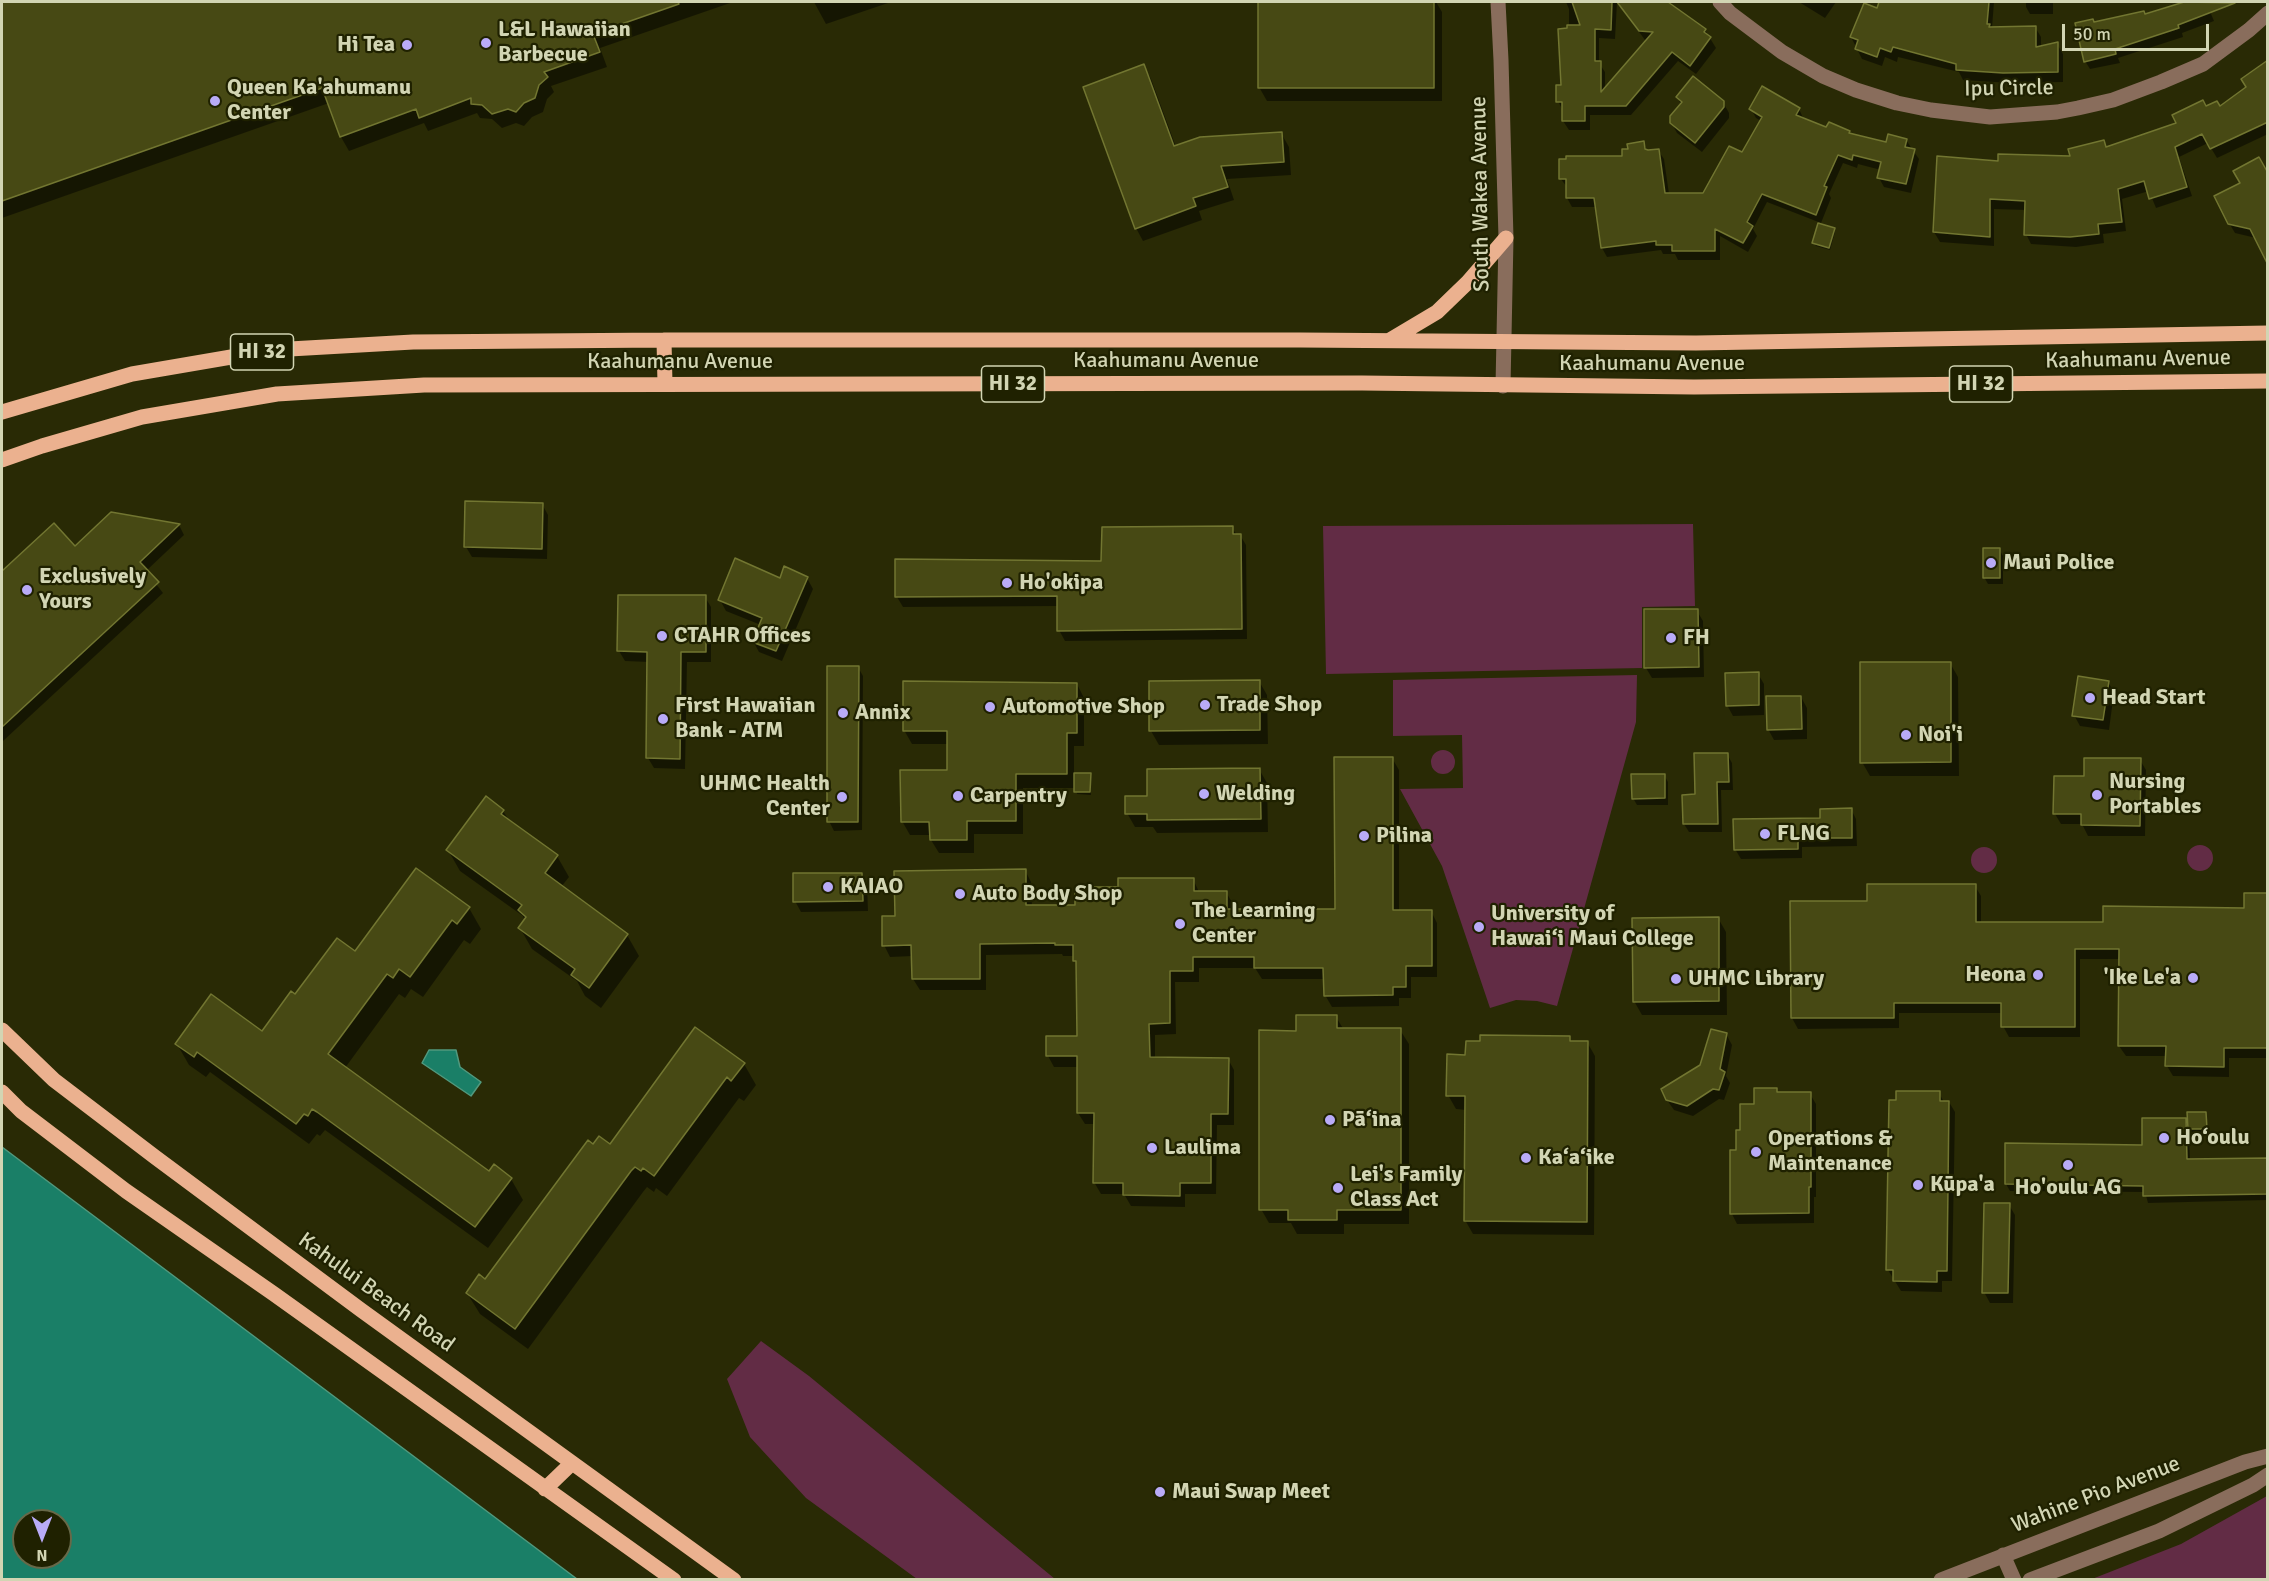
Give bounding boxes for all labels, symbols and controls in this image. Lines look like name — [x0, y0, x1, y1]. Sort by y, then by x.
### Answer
scale bar — [2065, 12, 2212, 50]
place label: L&L Hawaiian Barbecue — [498, 17, 631, 68]
text: 50 m — [2073, 23, 2111, 45]
place label: Hi Tea — [337, 32, 395, 58]
marker: L&L Hawaiian Barbecue — [479, 36, 493, 50]
marker: Hi Tea — [400, 38, 414, 52]
place label: Queen Ka'ahumanu Center — [227, 75, 411, 126]
street label: Ipu Circle — [1964, 75, 2054, 103]
marker: Queen Ka'ahumanu Center — [208, 94, 222, 108]
street label: South Wakea Avenue — [1466, 96, 1496, 292]
road number: HI 32 — [230, 334, 294, 370]
street label: Kaahumanu Avenue — [2045, 345, 2231, 375]
street label: Kaahumanu Avenue — [1073, 348, 1259, 374]
street label: Kaahumanu Avenue — [587, 349, 773, 375]
street label: Kaahumanu Avenue — [1559, 351, 1745, 377]
road number: HI 32 — [982, 366, 1044, 402]
road number: HI 32 — [1950, 366, 2012, 402]
place label: Maui Police — [2003, 550, 2114, 576]
marker: Maui Police — [1984, 556, 1998, 570]
place label: Exclusively Yours — [39, 564, 146, 616]
place label: Ho'okipa — [1019, 570, 1103, 596]
marker: Ho'okipa — [1000, 576, 1014, 590]
marker: Exclusively Yours — [20, 583, 34, 597]
place label: CTAHR Offices — [674, 623, 811, 649]
place label: FH — [1683, 625, 1710, 651]
marker: CTAHR Offices — [655, 629, 669, 643]
marker: FH — [1664, 631, 1678, 645]
place label: Head Start — [2102, 685, 2205, 711]
marker: Head Start — [2083, 691, 2097, 705]
place label: Trade Shop — [1217, 692, 1322, 718]
place label: First Hawaiian Bank - ATM — [675, 693, 815, 744]
place label: Automotive Shop — [1002, 694, 1165, 720]
marker: Trade Shop — [1198, 698, 1212, 712]
place label: Annix — [855, 700, 910, 726]
marker: Automotive Shop — [983, 700, 997, 714]
marker: Annix — [836, 706, 850, 720]
marker: First Hawaiian Bank - ATM — [656, 712, 670, 726]
place label: Noi'i — [1918, 722, 1963, 748]
marker: Noi'i — [1899, 728, 1913, 742]
place label: Nursing Portables — [2109, 769, 2201, 820]
place label: UHMC Health Center — [699, 771, 830, 822]
place label: Welding — [1216, 781, 1295, 807]
place label: Carpentry — [970, 783, 1067, 809]
marker: Welding — [1197, 787, 1211, 801]
marker: Nursing Portables — [2090, 788, 2104, 802]
marker: Carpentry — [951, 789, 965, 803]
marker: UHMC Health Center — [835, 790, 849, 804]
place label: FLNG — [1777, 821, 1830, 847]
place label: Pilina — [1376, 823, 1432, 849]
marker: FLNG — [1758, 827, 1772, 841]
marker: Pilina — [1357, 829, 1371, 843]
place label: KAIAO — [840, 874, 903, 900]
marker: KAIAO — [821, 880, 835, 894]
place label: Auto Body Shop — [972, 881, 1122, 907]
marker: Auto Body Shop — [953, 887, 967, 901]
place label: The Learning Center — [1192, 898, 1316, 950]
place label: University of Hawai‘i Maui College — [1491, 901, 1694, 952]
marker: The Learning Center — [1173, 917, 1187, 931]
marker: University of Hawai‘i Maui College — [1472, 920, 1486, 934]
place label: Heona — [1965, 962, 2026, 988]
place label: 'Ike Le'a — [2103, 965, 2181, 991]
place label: UHMC Library — [1688, 966, 1824, 992]
marker: Heona — [2031, 968, 2045, 982]
marker: 'Ike Le'a — [2186, 971, 2200, 985]
marker: UHMC Library — [1669, 972, 1683, 986]
place label: Pā‘ina — [1342, 1107, 1402, 1133]
marker: Pā‘ina — [1323, 1113, 1337, 1127]
place label: Ho‘oulu — [2176, 1125, 2249, 1151]
place label: Operations & Maintenance — [1768, 1126, 1892, 1178]
marker: Ho‘oulu — [2157, 1131, 2171, 1145]
place label: Laulima — [1164, 1135, 1241, 1161]
marker: Laulima — [1145, 1141, 1159, 1155]
place label: Ka‘a‘ike — [1538, 1145, 1615, 1171]
marker: Operations & Maintenance — [1749, 1145, 1763, 1159]
marker: Ka‘a‘ike — [1519, 1151, 1533, 1165]
marker: Ho'oulu AG — [2061, 1158, 2075, 1172]
place label: Lei's Family Class Act — [1350, 1162, 1463, 1214]
place label: Kūpa'a — [1930, 1172, 1995, 1198]
place label: Ho'oulu AG — [2015, 1175, 2121, 1201]
marker: Kūpa'a — [1911, 1178, 1925, 1192]
marker: Lei's Family Class Act — [1331, 1181, 1345, 1195]
street label: Kahului Beach Road — [293, 1227, 459, 1359]
street label: Wahine Pio Avenue — [2008, 1451, 2184, 1539]
place label: Maui Swap Meet — [1172, 1479, 1330, 1505]
marker: Maui Swap Meet — [1153, 1485, 1167, 1499]
north arrow — [12, 1509, 72, 1569]
text: N — [36, 1545, 48, 1565]

